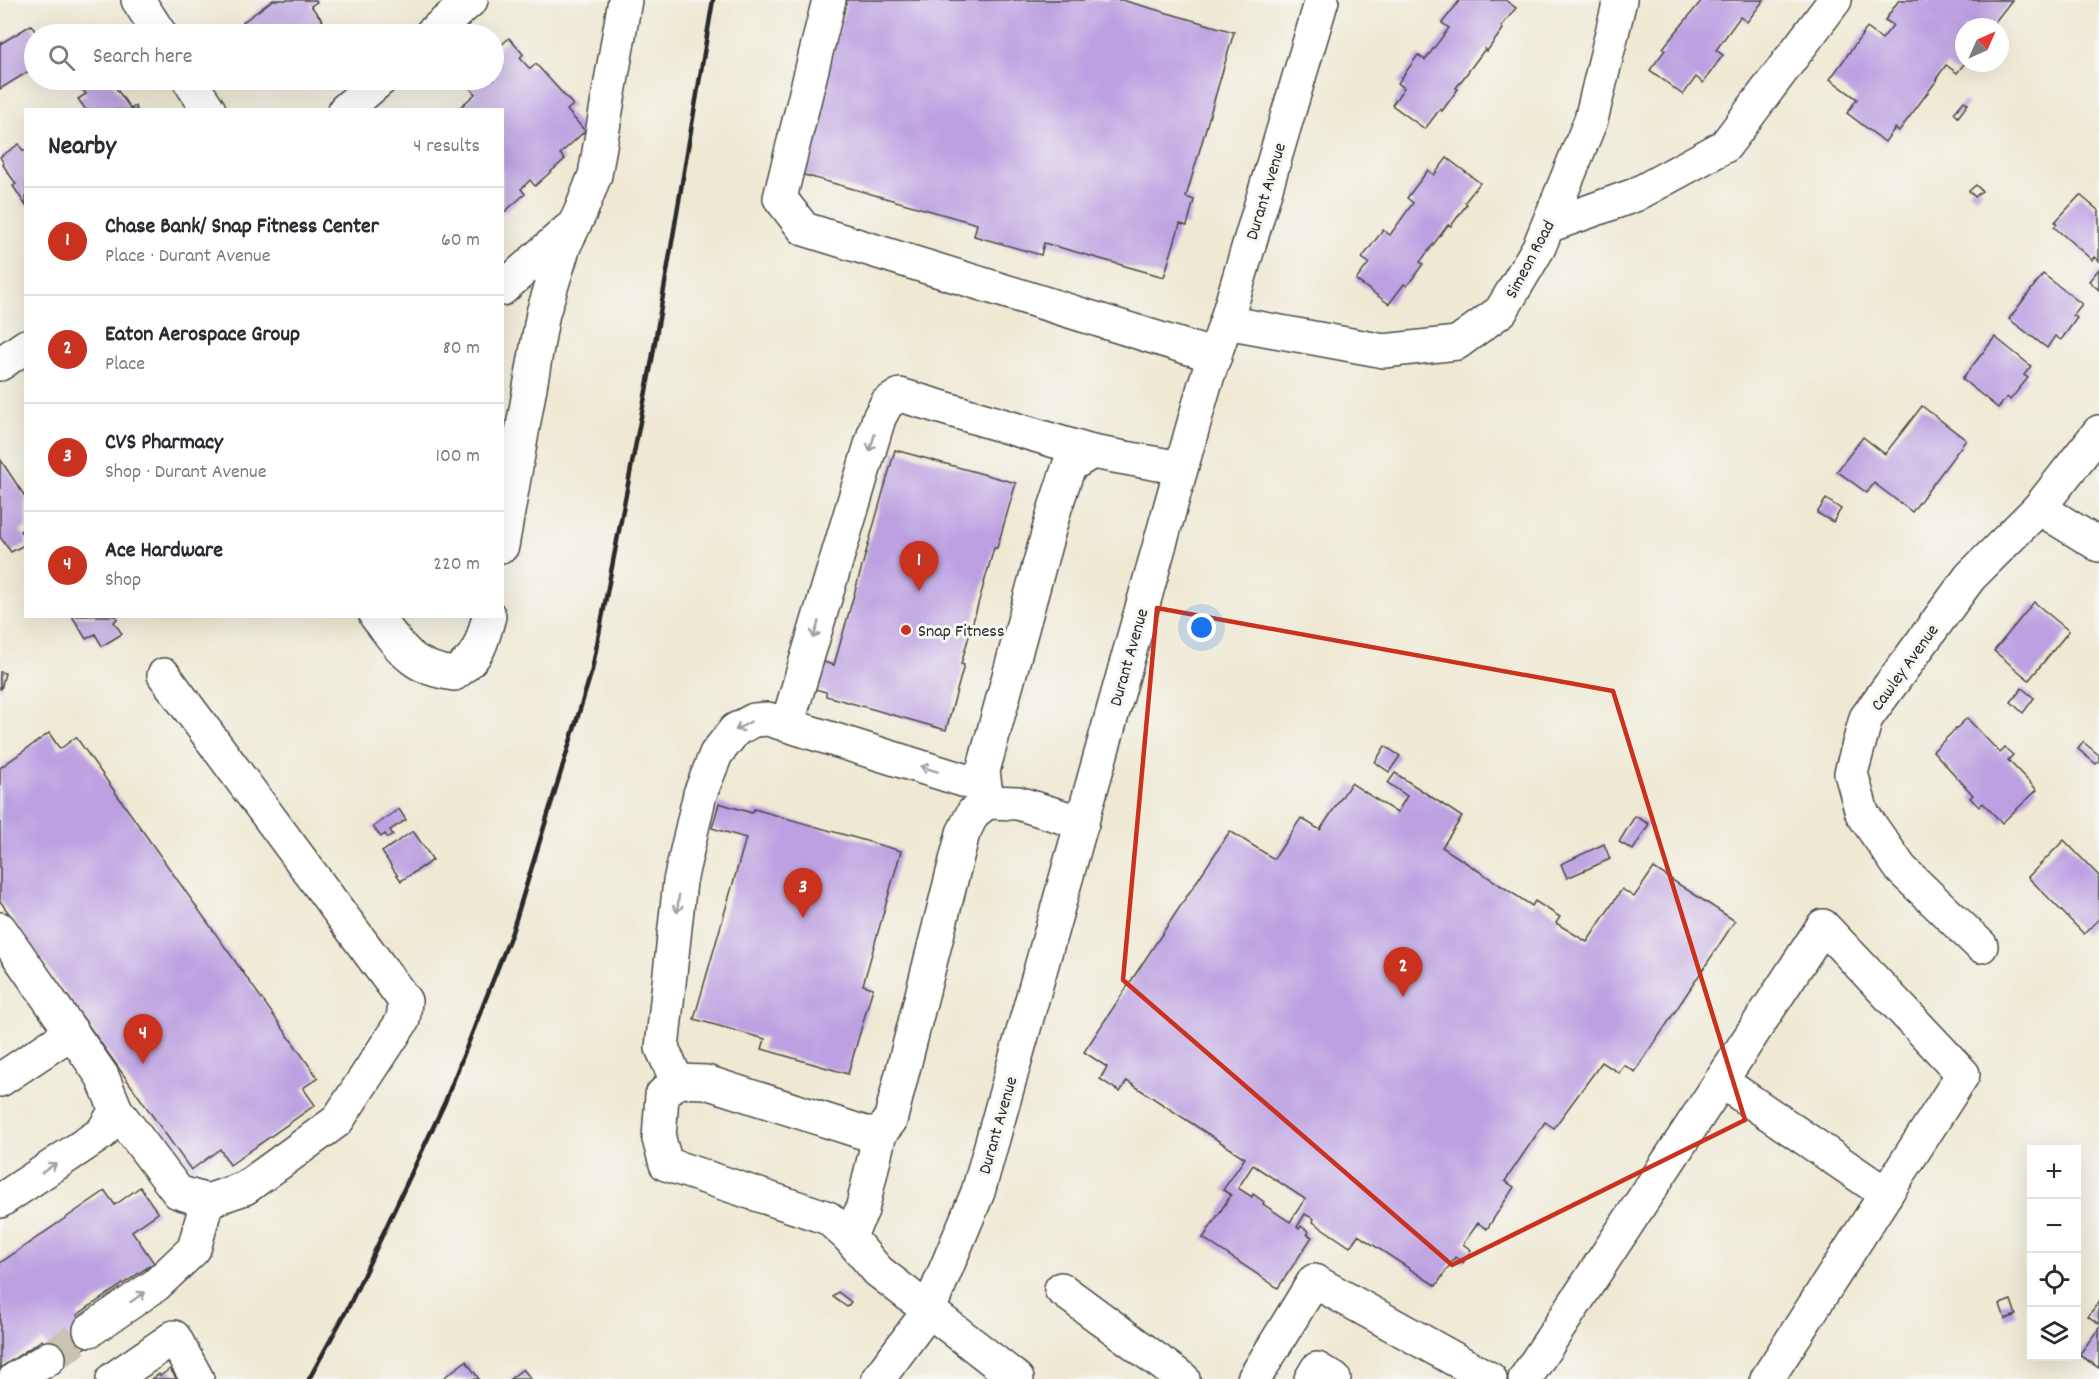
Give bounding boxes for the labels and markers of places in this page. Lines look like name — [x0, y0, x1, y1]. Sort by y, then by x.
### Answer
pin: 1 — [900, 542, 938, 591]
place label: Snap Fitness — [918, 620, 1004, 645]
marker: Snap Fitness — [899, 623, 913, 637]
pin: 3 — [784, 868, 822, 918]
pin: 2 — [1384, 948, 1422, 997]
pin: 4 — [124, 1014, 162, 1064]

